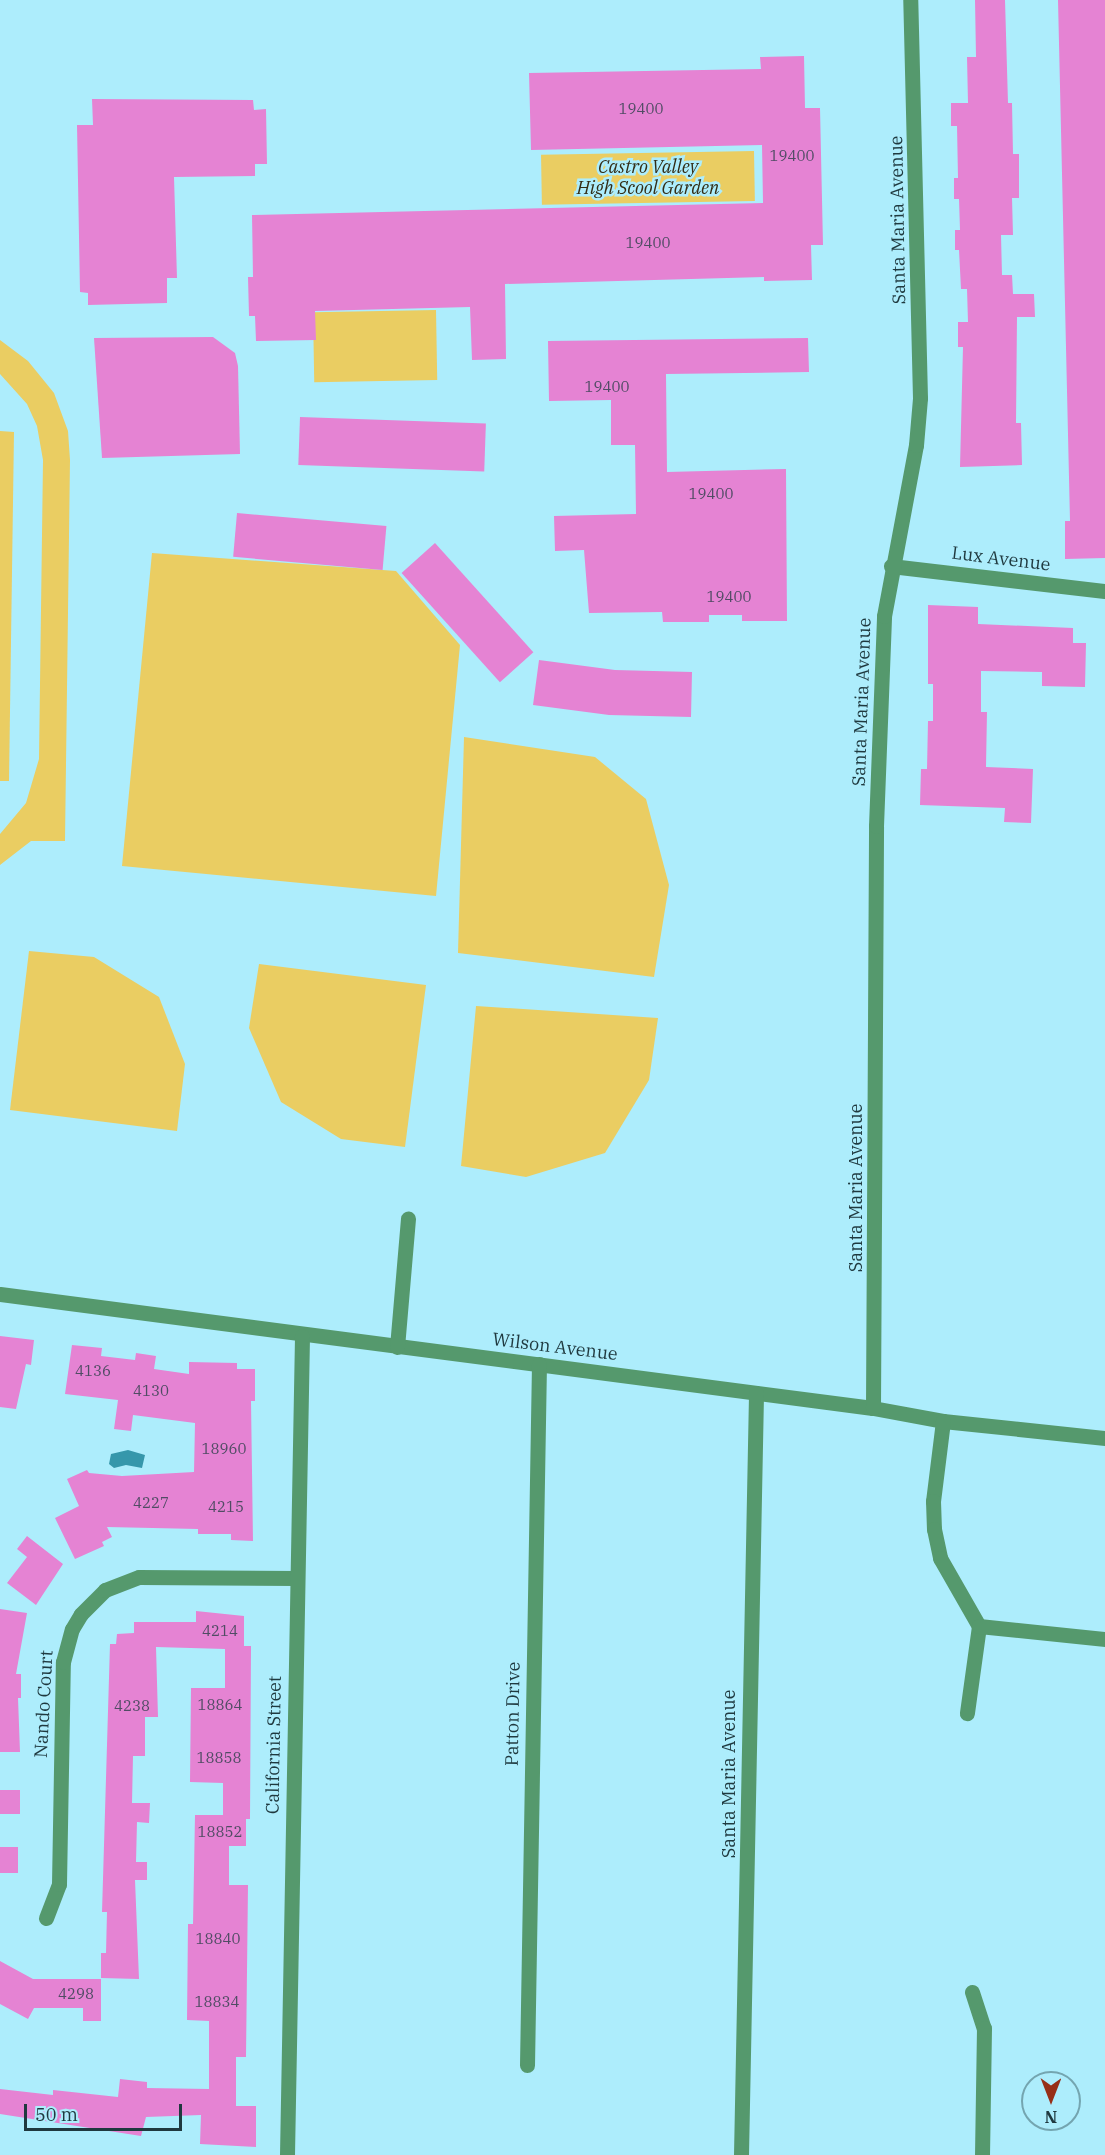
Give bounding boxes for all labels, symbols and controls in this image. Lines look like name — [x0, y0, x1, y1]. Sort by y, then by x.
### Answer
house number: 19400 — [619, 100, 663, 118]
street label: Santa Maria Avenue — [886, 135, 910, 305]
house number: 19400 — [770, 147, 814, 165]
park label: Castro Valley High Scool Garden — [577, 157, 719, 200]
house number: 19400 — [626, 234, 670, 252]
house number: 19400 — [585, 378, 629, 396]
house number: 19400 — [689, 485, 733, 503]
street label: Lux Avenue — [950, 542, 1052, 576]
house number: 19400 — [707, 588, 751, 606]
street label: Santa Maria Avenue — [848, 617, 876, 787]
street label: Santa Maria Avenue — [845, 1104, 867, 1272]
street label: Wilson Avenue — [491, 1329, 619, 1365]
house number: 4136 — [75, 1362, 111, 1380]
house number: 4130 — [133, 1382, 169, 1400]
house number: 18960 — [202, 1440, 246, 1458]
house number: 4227 — [133, 1494, 169, 1512]
house number: 4215 — [208, 1498, 244, 1516]
house number: 4214 — [202, 1622, 238, 1640]
street label: Nando Court — [30, 1650, 58, 1758]
street label: Patton Drive — [501, 1662, 525, 1766]
street label: California Street — [262, 1676, 286, 1814]
street label: Santa Maria Avenue — [718, 1690, 740, 1858]
house number: 18864 — [198, 1696, 242, 1714]
house number: 4238 — [114, 1697, 150, 1715]
house number: 18858 — [197, 1749, 241, 1767]
house number: 18852 — [198, 1823, 242, 1841]
house number: 18840 — [196, 1930, 240, 1948]
house number: 4298 — [58, 1985, 94, 2003]
house number: 18834 — [195, 1993, 239, 2011]
north arrow — [1021, 2071, 1081, 2131]
scale bar — [27, 2092, 184, 2130]
text: 50 m — [35, 2103, 78, 2126]
text: N — [1045, 2107, 1057, 2127]

